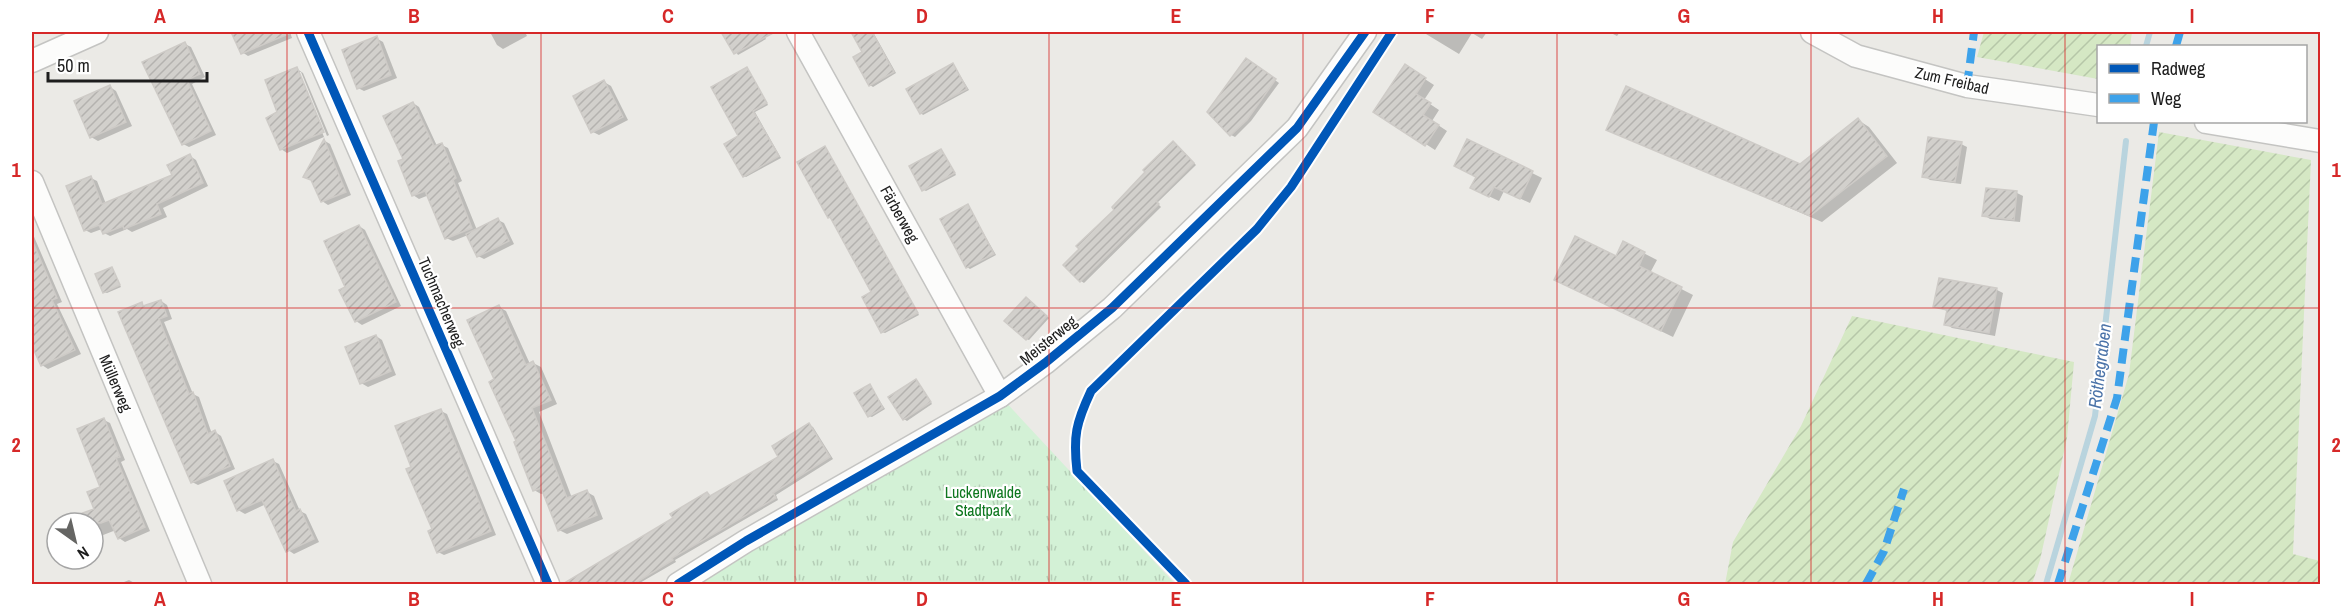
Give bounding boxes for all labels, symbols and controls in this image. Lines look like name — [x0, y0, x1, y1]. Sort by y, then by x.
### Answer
text: A — [154, 2, 166, 29]
text: B — [408, 2, 420, 29]
text: C — [662, 2, 674, 29]
text: D — [916, 2, 928, 29]
text: E — [1171, 2, 1182, 29]
text: F — [1425, 2, 1435, 29]
text: G — [1678, 2, 1690, 29]
text: H — [1932, 2, 1944, 29]
text: I — [2190, 2, 2194, 29]
scale bar — [48, 45, 207, 83]
legend — [2097, 45, 2307, 123]
text: 50 m — [57, 53, 90, 78]
text: Radweg — [2151, 56, 2206, 81]
street label: Zum Freibad — [1913, 61, 1991, 99]
text: Weg — [2151, 86, 2182, 111]
text: 1 — [11, 156, 21, 183]
text: 1 — [2331, 156, 2341, 183]
street label: Färberweg — [875, 182, 925, 247]
street label: Tuchmacherweg — [413, 254, 471, 351]
street label: Meisterweg — [1015, 310, 1082, 370]
water label: Röthegraben — [2082, 322, 2117, 410]
street label: Müllerweg — [94, 351, 138, 415]
text: 2 — [11, 431, 21, 458]
text: 2 — [2331, 431, 2341, 458]
park label: Luckenwalde Stadtpark — [945, 481, 1021, 521]
north arrow — [45, 511, 105, 571]
text: N — [73, 542, 93, 565]
text: A — [154, 585, 166, 612]
text: B — [408, 585, 420, 612]
text: C — [662, 585, 674, 612]
text: D — [916, 585, 928, 612]
text: E — [1171, 585, 1182, 612]
text: F — [1425, 585, 1435, 612]
text: G — [1678, 585, 1690, 612]
text: H — [1932, 585, 1944, 612]
text: I — [2190, 585, 2194, 612]

